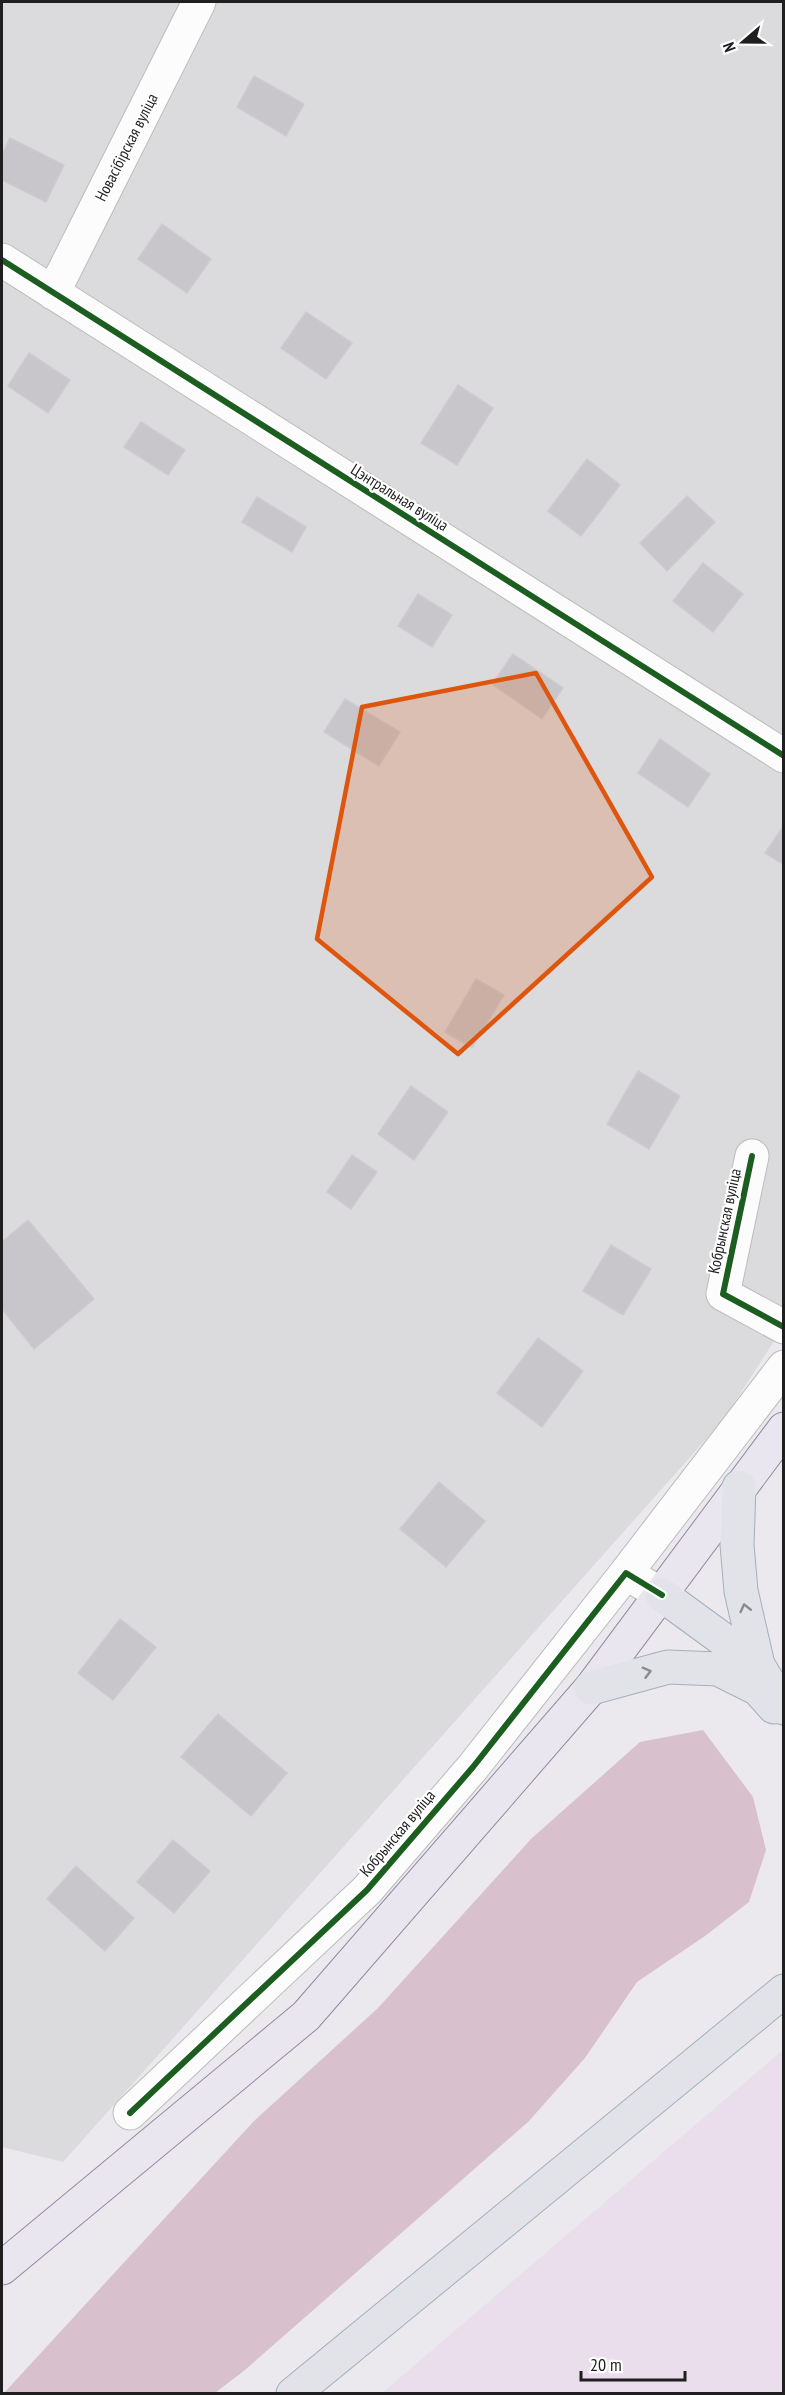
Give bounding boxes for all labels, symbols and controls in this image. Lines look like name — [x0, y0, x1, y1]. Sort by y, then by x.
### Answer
north arrow — [713, 12, 773, 72]
text: N — [718, 40, 740, 55]
street label: Новасібірская вуліца — [90, 90, 162, 204]
street label: Цэнтральная вуліца — [347, 459, 453, 535]
street label: Кобрынская вуліца — [703, 1167, 745, 1275]
one-way arrow — [739, 1604, 752, 1614]
one-way arrow — [642, 1667, 652, 1680]
street label: Кобрынская вуліца — [355, 1786, 439, 1880]
scale bar — [581, 2344, 684, 2382]
text: 20 m — [590, 2353, 622, 2376]

